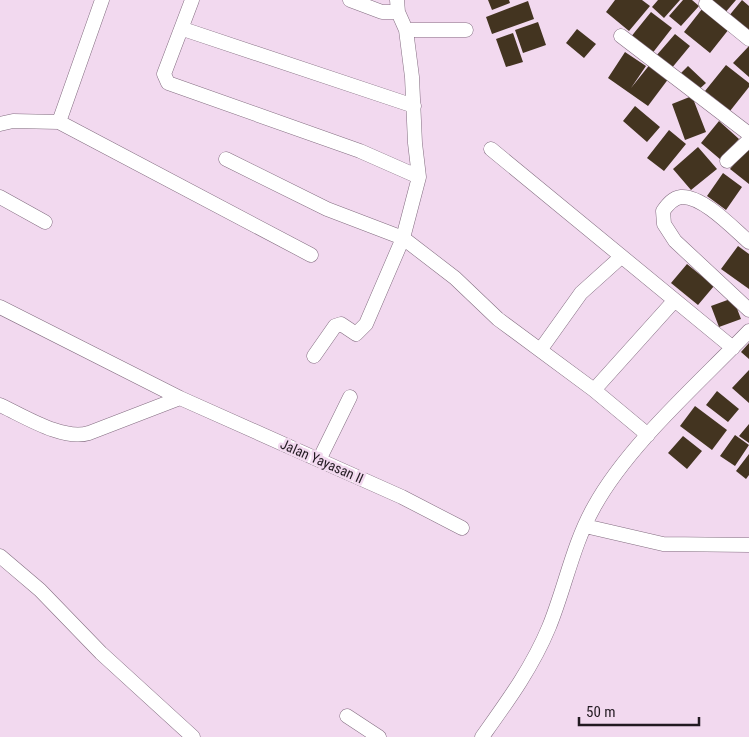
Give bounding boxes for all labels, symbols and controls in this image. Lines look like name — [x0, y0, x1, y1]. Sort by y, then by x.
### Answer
street label: Jalan Yayasan II — [278, 436, 366, 486]
scale bar — [579, 694, 699, 726]
text: 50 m — [586, 703, 616, 721]

